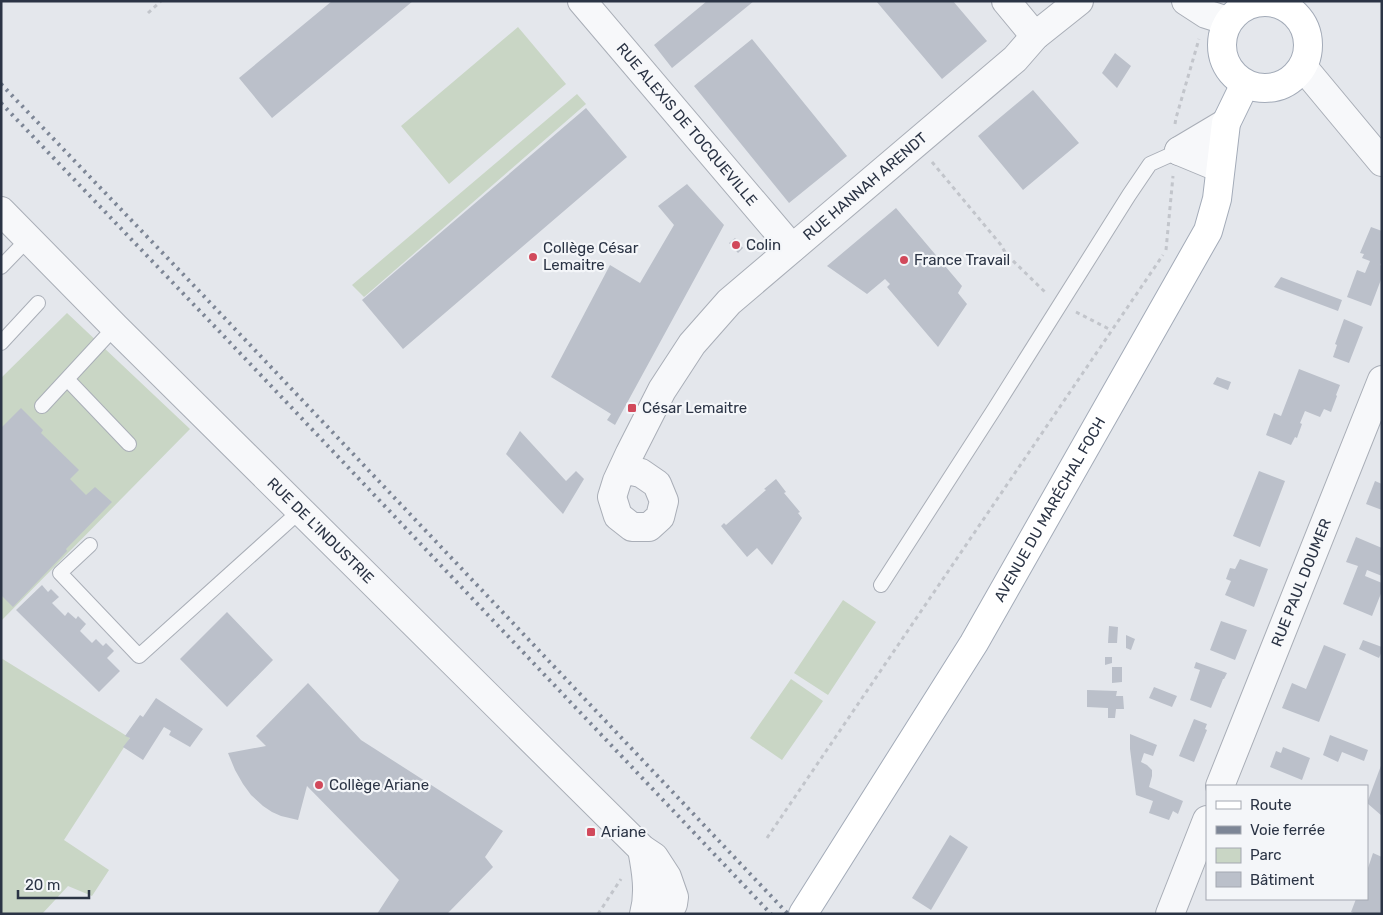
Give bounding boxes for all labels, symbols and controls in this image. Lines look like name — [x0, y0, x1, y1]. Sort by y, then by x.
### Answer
street label: RUE ALEXIS DE TOCQUEVILLE — [613, 39, 761, 209]
street label: RUE HANNAH ARENDT — [799, 129, 931, 244]
place label: Colin — [746, 236, 781, 254]
place label: Collège César Lemaitre — [543, 239, 639, 274]
marker: Colin — [730, 239, 742, 251]
marker: Collège César Lemaitre — [527, 251, 539, 263]
place label: France Travail — [914, 251, 1010, 269]
marker: France Travail — [898, 254, 910, 266]
place label: César Lemaitre — [642, 399, 747, 417]
marker: César Lemaitre — [626, 402, 638, 414]
street label: AVENUE DU MARÉCHAL FOCH — [990, 414, 1109, 605]
street label: RUE DE L'INDUSTRIE — [264, 474, 378, 587]
street label: RUE PAUL DOUMER — [1268, 516, 1335, 649]
place label: Collège Ariane — [329, 776, 429, 794]
marker: Collège Ariane — [313, 779, 325, 791]
legend — [1206, 785, 1368, 900]
text: Route — [1250, 796, 1292, 814]
text: Voie ferrée — [1250, 821, 1325, 839]
place label: Ariane — [601, 823, 646, 841]
marker: Ariane — [585, 826, 597, 838]
text: Parc — [1250, 846, 1282, 864]
scale bar — [18, 868, 89, 900]
text: Bâtiment — [1250, 871, 1314, 889]
text: 20 m — [25, 876, 60, 894]

